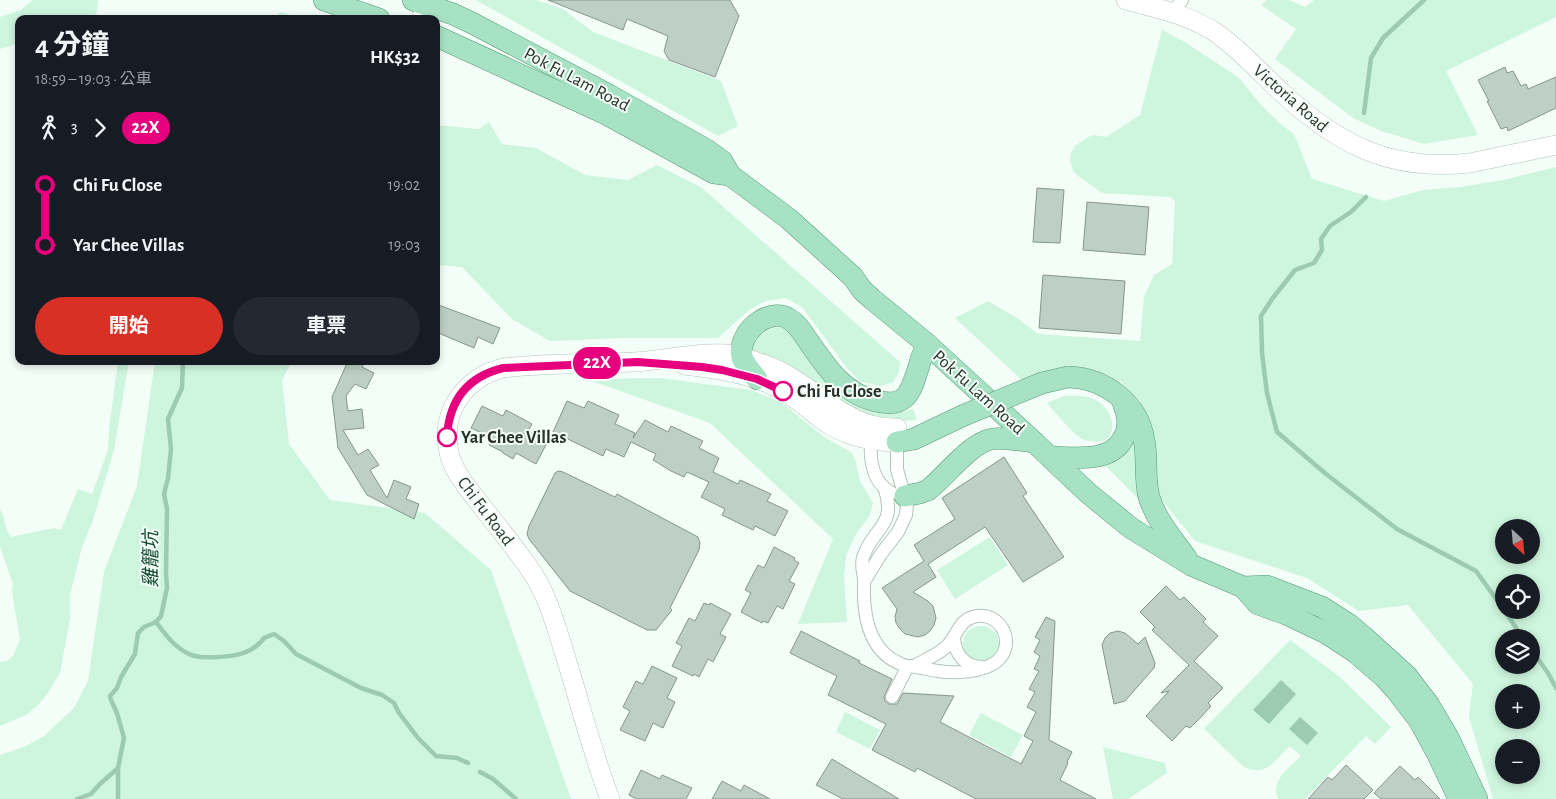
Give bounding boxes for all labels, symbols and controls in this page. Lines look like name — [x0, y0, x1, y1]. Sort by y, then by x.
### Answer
text: 4 分鐘 — [35, 32, 109, 60]
street label: Pok Fu Lam Road — [521, 45, 632, 115]
text: HK$32 — [370, 48, 420, 67]
street label: Victoria Road — [1249, 62, 1331, 136]
text: 18:59 – 19:03 · 公車 — [35, 71, 152, 87]
icon: walk — [35, 114, 63, 142]
icon: forward — [86, 114, 114, 142]
text: 3 — [71, 119, 78, 135]
text: 22X — [132, 119, 160, 137]
text: Chi Fu Close — [73, 176, 162, 195]
text: 19:02 — [388, 177, 420, 193]
text: Yar Chee Villas — [73, 236, 184, 255]
text: 19:03 — [388, 237, 420, 253]
button: 開始 — [35, 297, 223, 355]
button: 車票 — [233, 297, 420, 355]
line badge: 22X — [568, 347, 626, 379]
street label: Pok Fu Lam Road — [929, 347, 1028, 438]
text: 22X — [583, 354, 611, 372]
marker: Chi Fu Close — [773, 381, 793, 401]
place label: Chi Fu Close — [797, 383, 882, 401]
marker: Yar Chee Villas — [437, 427, 457, 447]
place label: Yar Chee Villas — [461, 429, 566, 447]
street label: Chi Fu Road — [454, 474, 517, 549]
north arrow — [1495, 519, 1540, 564]
map controls — [1495, 519, 1540, 784]
water label: 雞籠坑 — [140, 528, 161, 588]
button: locate — [1495, 574, 1540, 619]
button: layers — [1495, 629, 1540, 674]
button: + — [1495, 684, 1540, 729]
button: − — [1495, 739, 1540, 784]

